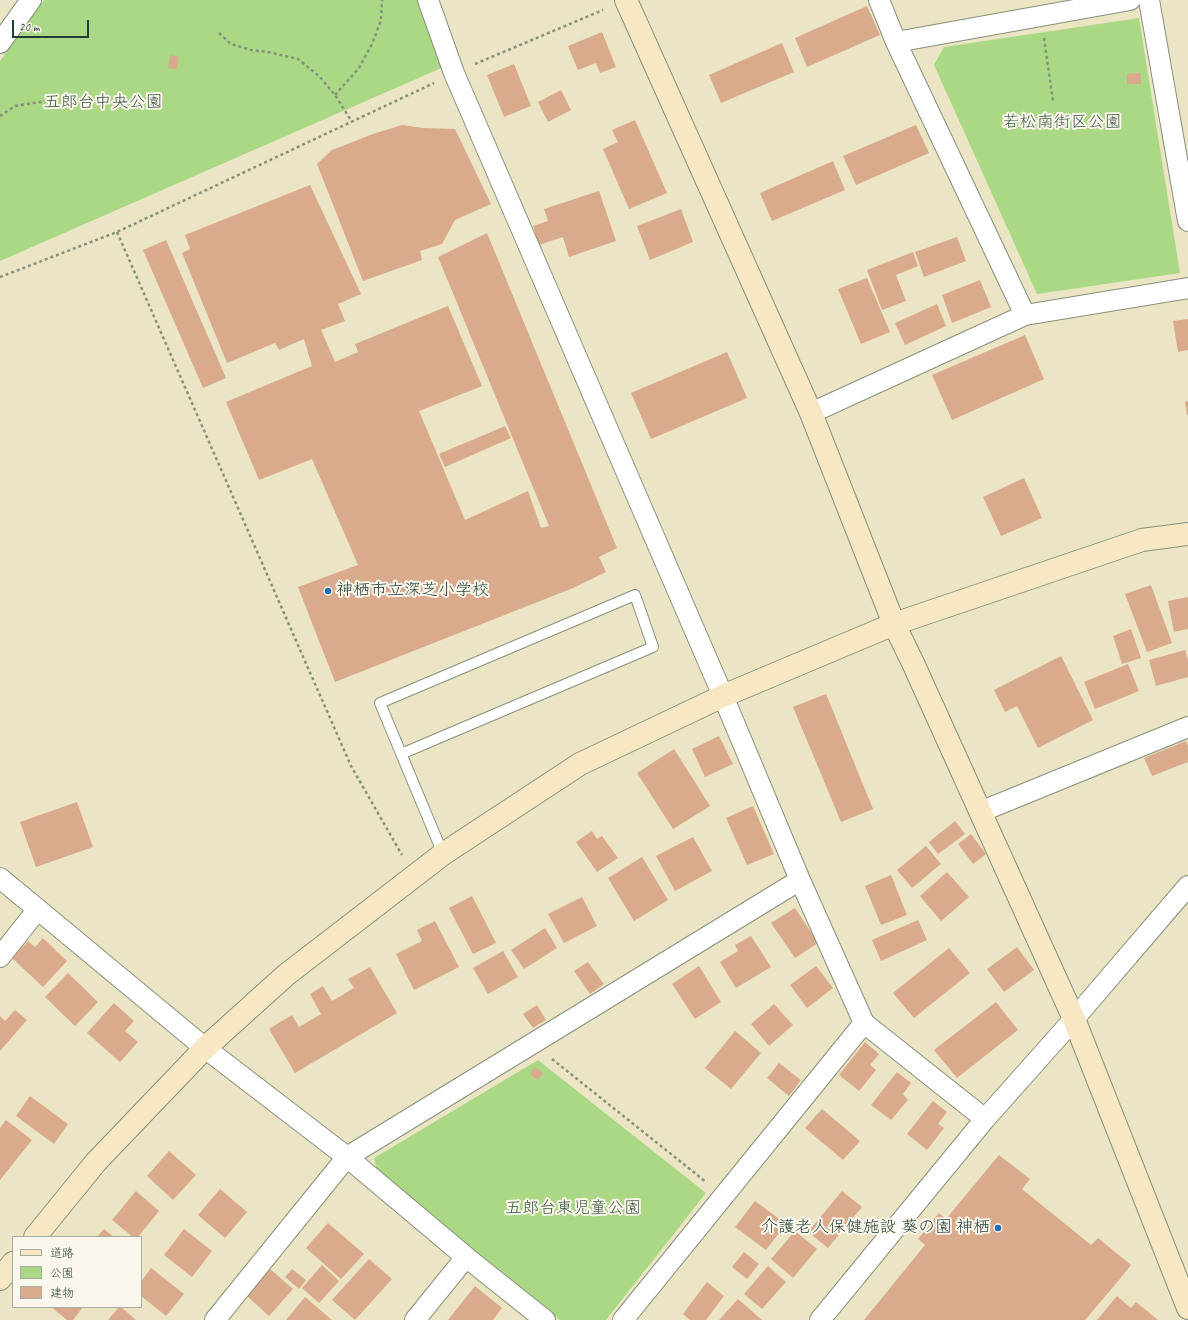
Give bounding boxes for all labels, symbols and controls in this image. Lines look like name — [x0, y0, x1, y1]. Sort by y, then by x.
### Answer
scale bar — [14, 12, 91, 38]
text: 20 m — [19, 19, 39, 35]
park label: 五郎台中央公園 — [44, 93, 162, 113]
park label: 若松南街区公園 — [1003, 113, 1121, 133]
place label: 神栖市立深芝小学校 — [336, 581, 489, 601]
marker: 神栖市立深芝小学校 — [323, 586, 333, 596]
park label: 五郎台東児童公園 — [505, 1199, 641, 1219]
place label: 介護老人保健施設 葵の園 神栖 — [761, 1218, 990, 1238]
marker: 介護老人保健施設 葵の園 神栖 — [993, 1223, 1003, 1233]
legend — [12, 1236, 142, 1308]
text: 道路 — [50, 1245, 74, 1261]
text: 公園 — [50, 1265, 74, 1281]
text: 建物 — [50, 1285, 74, 1301]

